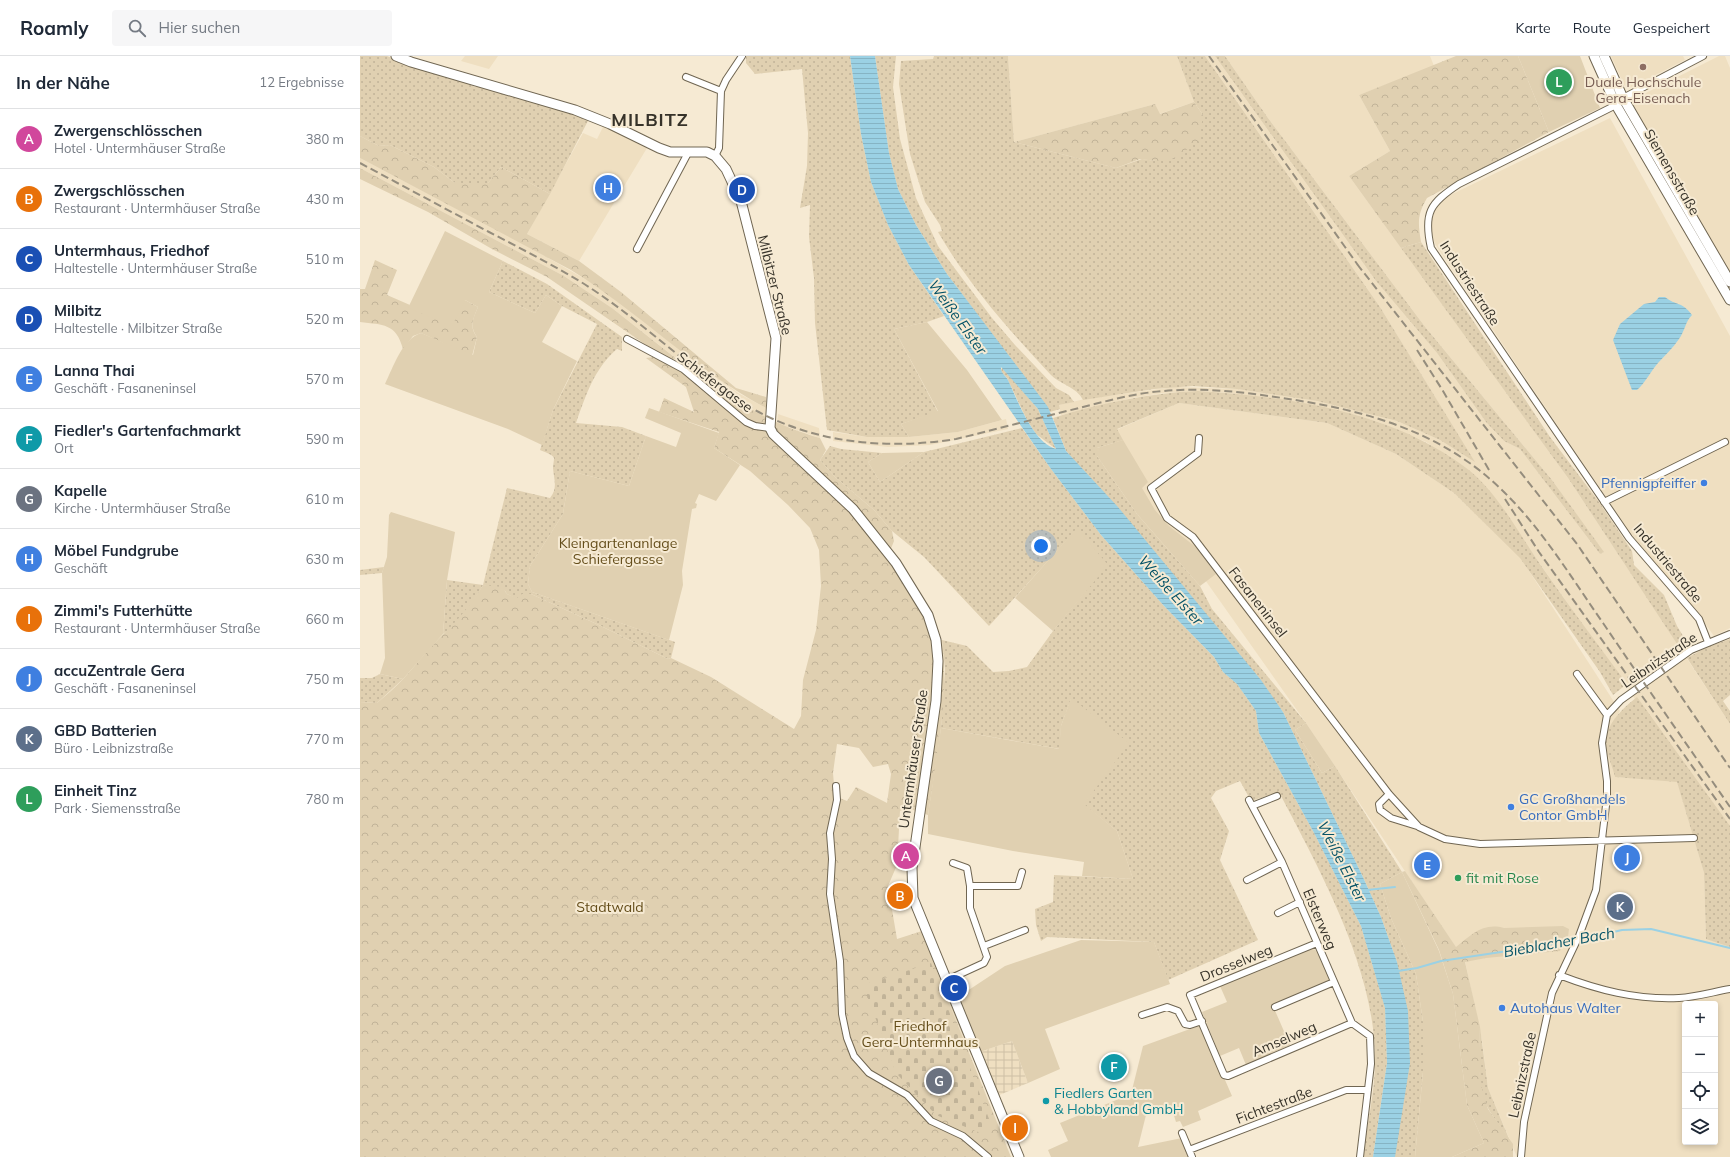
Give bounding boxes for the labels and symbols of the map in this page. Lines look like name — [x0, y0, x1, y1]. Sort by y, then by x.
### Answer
marker: Duale Hochschule Gera-Eisenach — [1638, 62, 1648, 72]
pin: L — [1546, 67, 1572, 97]
place label: Duale Hochschule Gera-Eisenach — [1585, 73, 1701, 107]
district label: MILBITZ — [611, 108, 689, 131]
street label: Siemensstraße — [1640, 126, 1704, 218]
pin: H — [595, 173, 621, 203]
pin: D — [729, 175, 755, 205]
street label: Milbitzer Straße — [754, 233, 796, 337]
street label: Industriestraße — [1436, 237, 1504, 329]
water label: Weiße Elster — [925, 276, 992, 358]
street label: Schiefergasse — [674, 348, 756, 416]
place label: Pfennigpfeiffer — [1601, 474, 1697, 492]
marker: Pfennigpfeiffer — [1699, 478, 1709, 488]
street label: Industriestraße — [1630, 520, 1706, 606]
park label: Kleingartenanlage Schiefergasse — [559, 534, 677, 568]
your location — [1031, 536, 1051, 556]
water label: Weiße Elster — [1135, 551, 1208, 629]
street label: Fasaneninsel — [1225, 563, 1291, 641]
street label: Leibnizstraße — [1618, 628, 1700, 692]
street label: Untermhäuser Straße — [894, 689, 932, 829]
place label: GC Großhandels Contor GmbH — [1519, 790, 1626, 824]
marker: GC Großhandels Contor GmbH — [1506, 802, 1516, 812]
water label: Weiße Elster — [1314, 818, 1371, 905]
pin: A — [893, 841, 919, 871]
pin: J — [1614, 843, 1640, 873]
pin: E — [1414, 850, 1440, 880]
place label: fit mit Rose — [1466, 869, 1539, 887]
marker: fit mit Rose — [1453, 873, 1463, 883]
pin: B — [887, 881, 913, 911]
street label: Elsterweg — [1299, 886, 1341, 952]
pin: K — [1607, 892, 1633, 922]
park label: Stadtwald — [576, 898, 644, 916]
water label: Bieblacher Bach — [1502, 923, 1616, 961]
street label: Drosselweg — [1197, 940, 1275, 986]
pin: C — [941, 973, 967, 1003]
place label: Autohaus Walter — [1510, 999, 1621, 1017]
marker: Autohaus Walter — [1497, 1003, 1507, 1013]
park label: Friedhof Gera-Untermhaus — [861, 1017, 979, 1051]
street label: Amselweg — [1249, 1017, 1319, 1061]
street label: Leibnizstraße — [1504, 1030, 1540, 1120]
pin: F — [1101, 1052, 1127, 1082]
pin: G — [926, 1066, 952, 1096]
street label: Fichtestraße — [1233, 1082, 1315, 1128]
place label: Fiedlers Garten & Hobbyland GmbH — [1054, 1084, 1184, 1118]
marker: Fiedlers Garten & Hobbyland GmbH — [1041, 1096, 1051, 1106]
pin: I — [1002, 1113, 1028, 1143]

